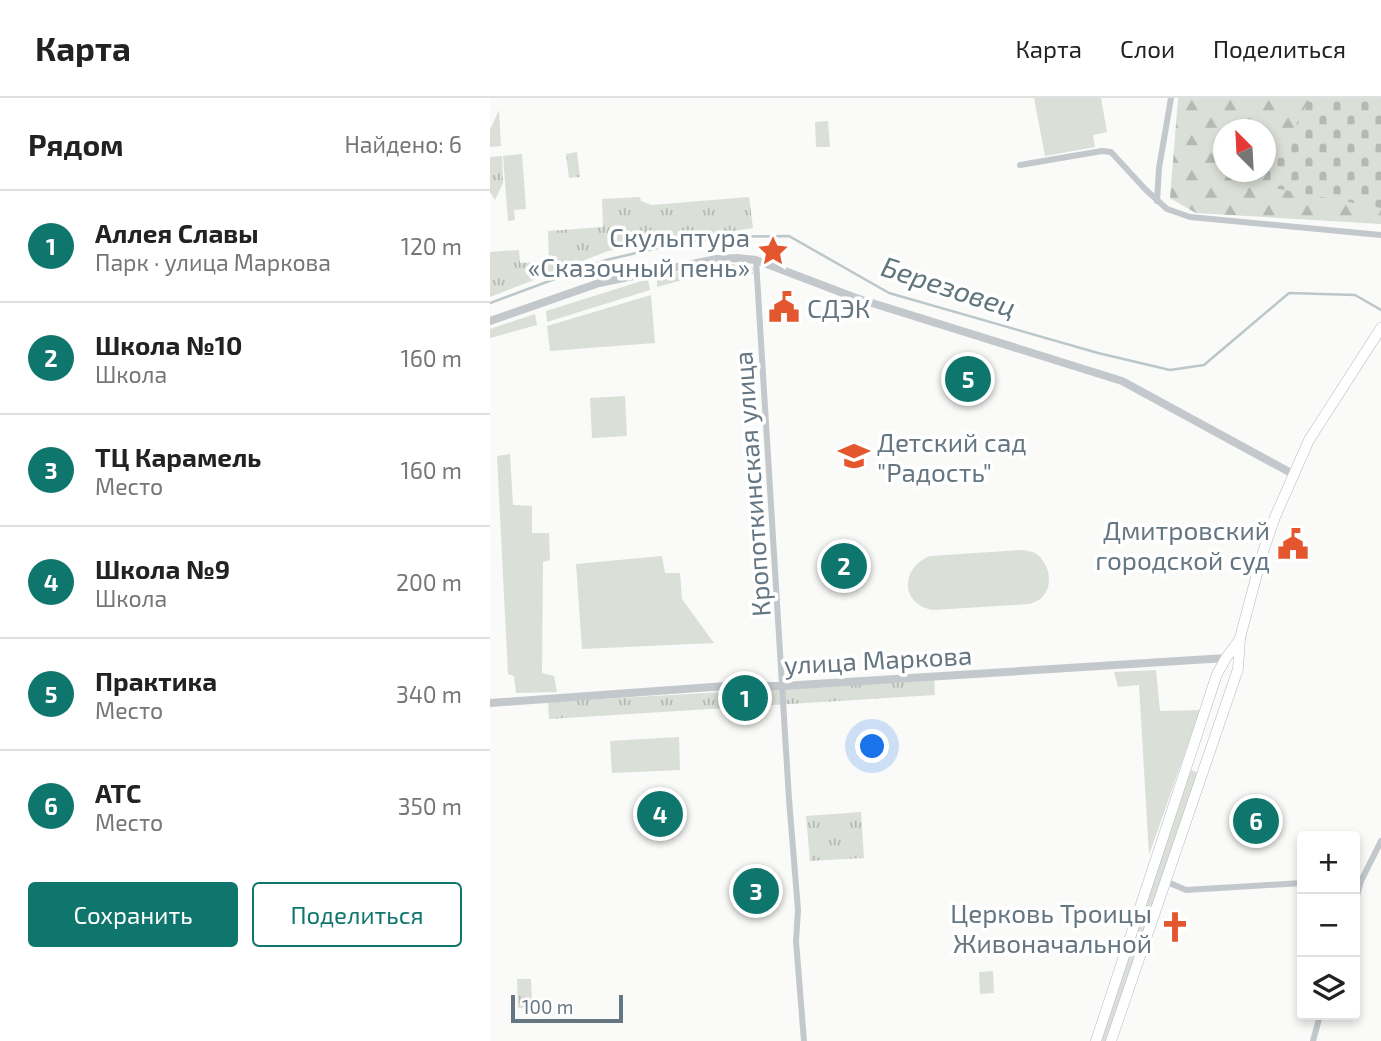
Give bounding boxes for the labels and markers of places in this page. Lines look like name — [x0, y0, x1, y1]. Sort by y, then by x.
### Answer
place label: Скульптура «Сказочный пень» — [528, 221, 750, 282]
place icon: Скульптура «Сказочный пень» — [756, 234, 790, 268]
public building icon: СДЭК — [767, 290, 801, 324]
place label: СДЭК — [807, 292, 870, 323]
pin: 5 — [945, 353, 991, 405]
place label: Детский сад "Радость" — [877, 426, 1027, 487]
school or university icon: Детский сад "Радость" — [837, 439, 871, 473]
place label: Дмитровский городской суд — [1095, 514, 1270, 576]
public building icon: Дмитровский городской суд — [1276, 527, 1310, 561]
pin: 2 — [821, 540, 867, 592]
pin: 1 — [722, 672, 768, 724]
pin: 4 — [637, 788, 683, 840]
pin: 6 — [1233, 795, 1279, 847]
pin: 3 — [733, 865, 779, 917]
place label: Церковь Троицы Живоначальной — [950, 897, 1152, 958]
church icon: Церковь Троицы Живоначальной — [1158, 910, 1192, 944]

